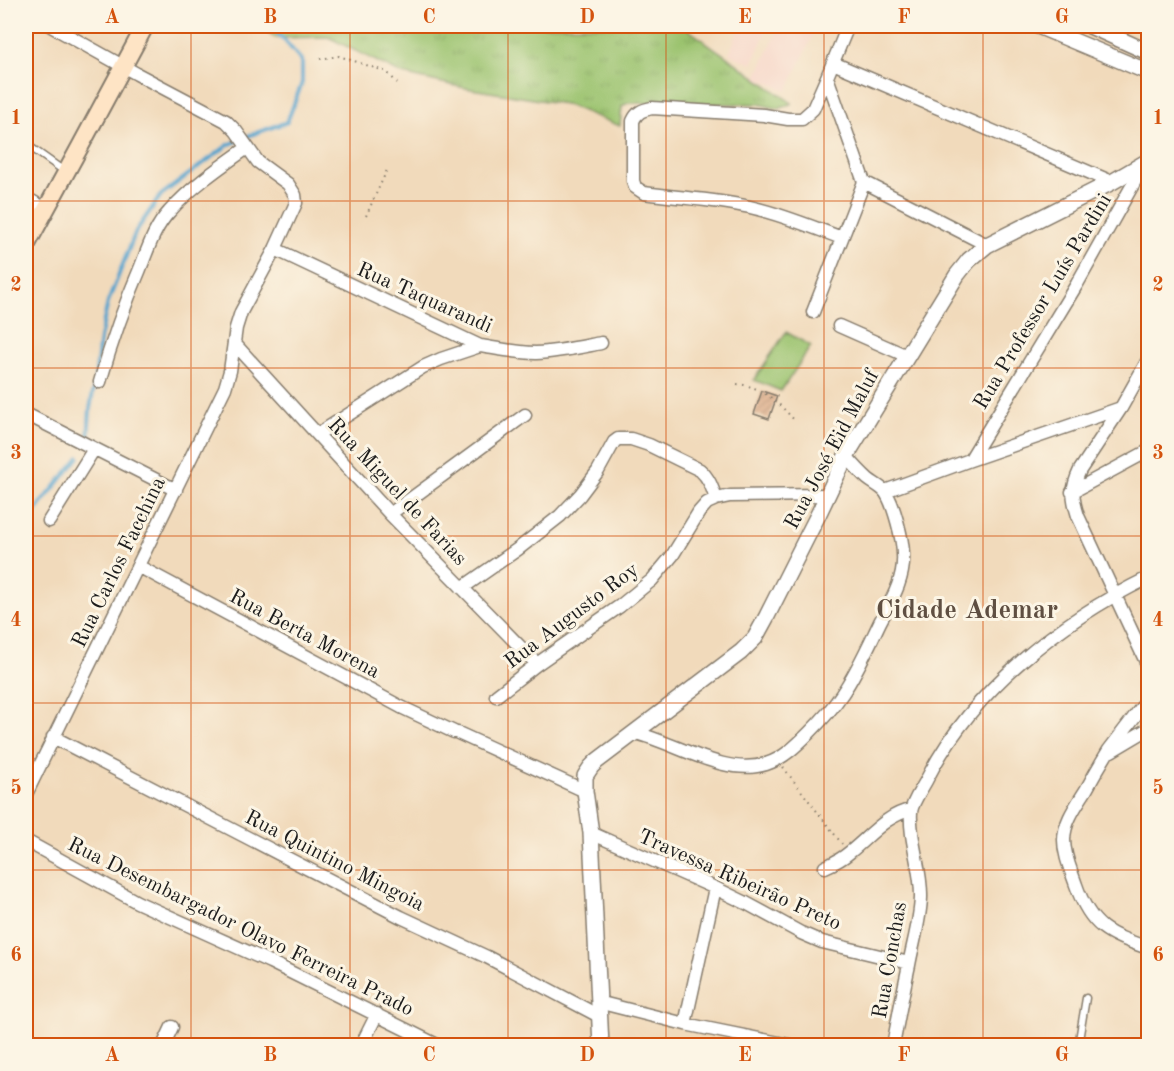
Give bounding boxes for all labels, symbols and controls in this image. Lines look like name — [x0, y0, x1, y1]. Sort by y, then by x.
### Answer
text: A — [104, 8, 120, 28]
text: B — [263, 8, 277, 28]
text: C — [422, 8, 436, 28]
text: D — [579, 8, 595, 28]
text: E — [738, 8, 752, 28]
text: F — [897, 8, 911, 28]
text: G — [1055, 8, 1069, 28]
text: 1 — [10, 109, 22, 129]
text: 1 — [1152, 109, 1164, 129]
street label: Rua Professor Luís Pardini — [971, 190, 1116, 413]
street label: Rua Taquarandi — [353, 259, 495, 338]
text: 2 — [10, 276, 22, 296]
text: 2 — [1152, 276, 1164, 296]
street label: Rua José Eid Maluf — [781, 365, 884, 533]
street label: Rua Miguel de Farias — [323, 414, 470, 570]
text: 3 — [10, 444, 22, 464]
text: 3 — [1152, 444, 1164, 464]
street label: Rua Carlos Facchina — [69, 474, 170, 651]
street label: Rua Augusto Roy — [501, 559, 643, 673]
street label: Rua Berta Morena — [226, 586, 383, 683]
district label: Cidade Ademar — [876, 597, 1059, 624]
text: 4 — [10, 611, 22, 631]
text: 4 — [1152, 611, 1164, 631]
text: 5 — [10, 778, 22, 799]
text: 5 — [1152, 778, 1164, 799]
street label: Rua Quintino Mingoia — [241, 807, 428, 916]
street label: Travessa Ribeirão Preto — [635, 826, 844, 935]
street label: Rua Desembargador Olavo Ferreira Prado — [64, 834, 417, 1021]
street label: Rua Conchas — [870, 900, 911, 1020]
text: 6 — [10, 946, 22, 966]
text: 6 — [1152, 946, 1164, 966]
text: A — [104, 1046, 120, 1066]
text: B — [263, 1046, 277, 1066]
text: C — [422, 1046, 436, 1066]
text: D — [579, 1046, 595, 1066]
text: E — [738, 1046, 752, 1066]
text: F — [897, 1046, 911, 1066]
text: G — [1055, 1046, 1069, 1066]

